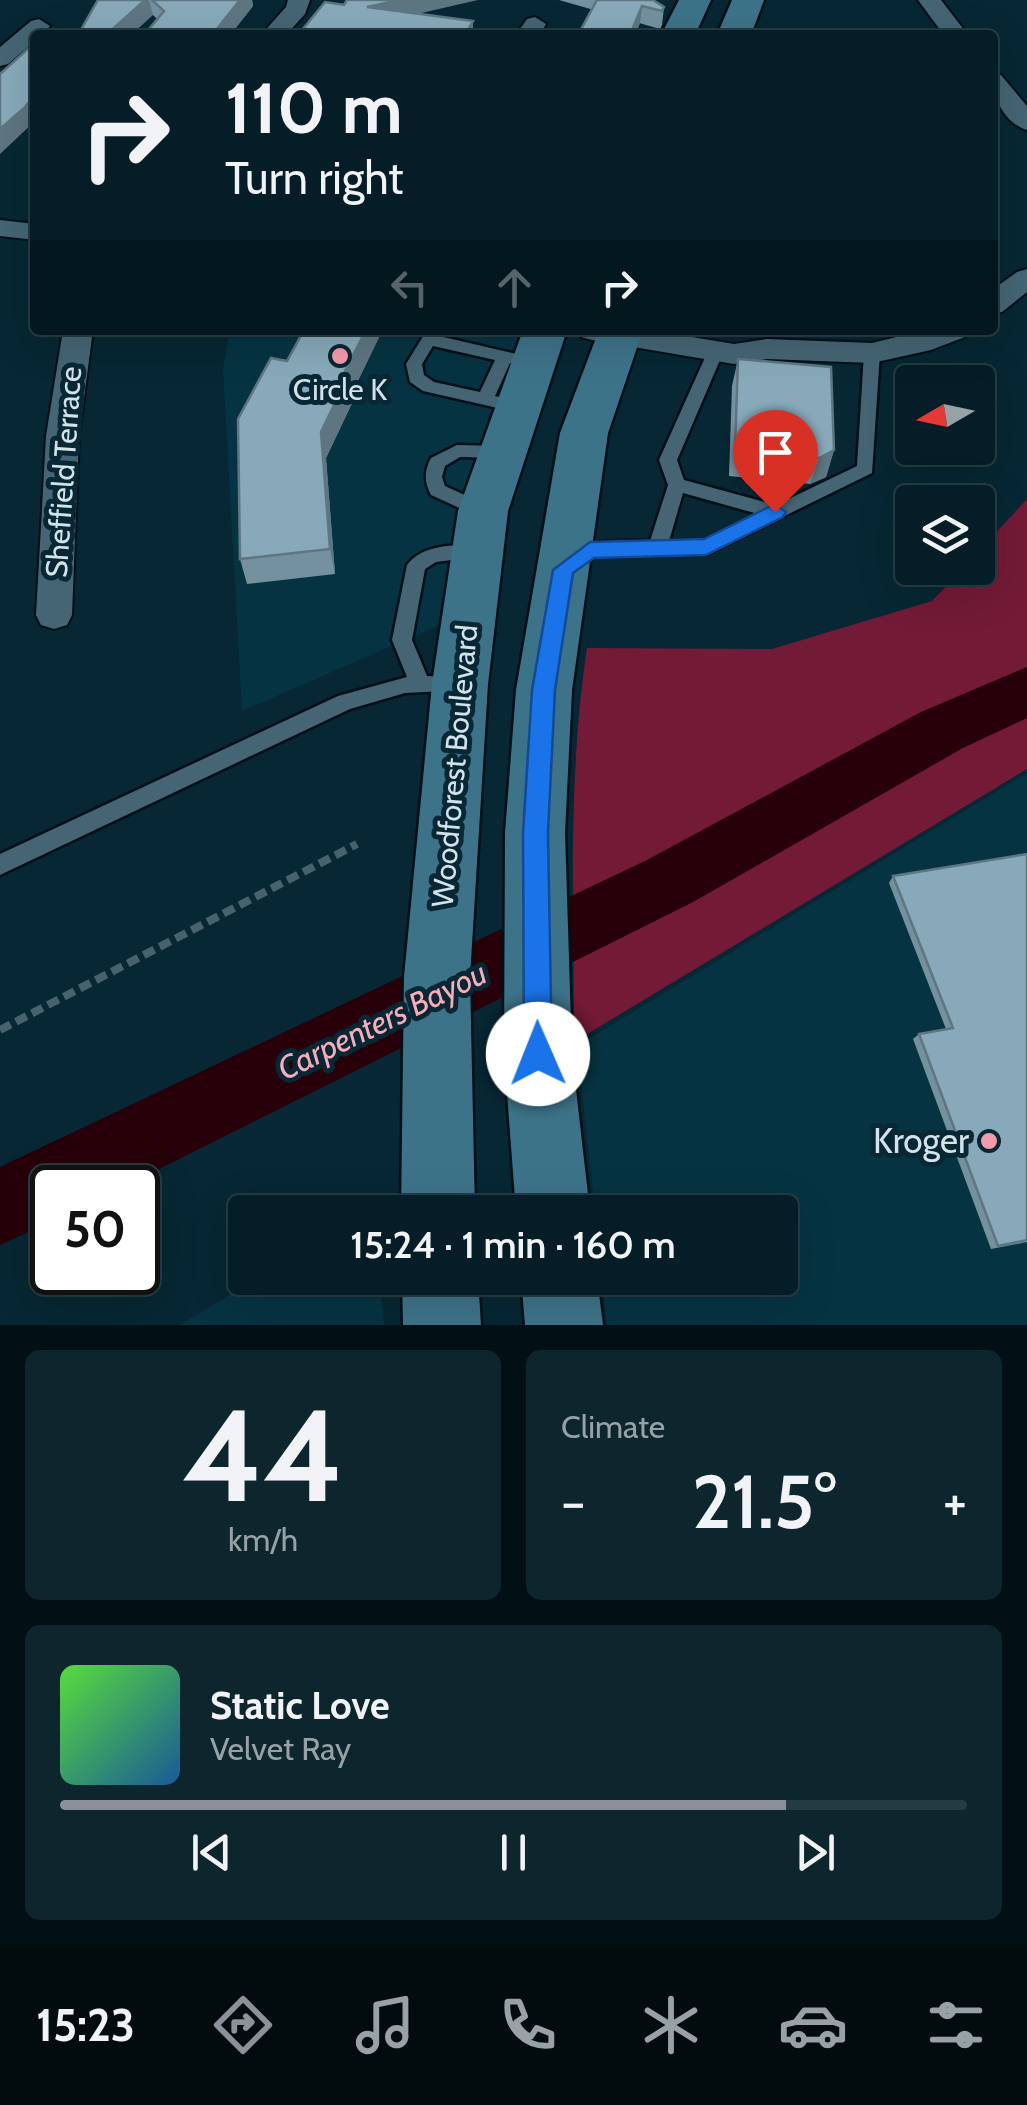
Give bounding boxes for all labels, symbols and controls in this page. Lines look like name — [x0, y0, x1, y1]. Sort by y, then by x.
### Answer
text: 110 m — [225, 65, 403, 151]
icon: right — [60, 70, 190, 200]
text: Turn right — [225, 151, 404, 205]
icon: left — [382, 260, 437, 315]
icon: ahead — [487, 260, 542, 315]
icon: right — [592, 260, 647, 315]
marker: Circle K — [329, 345, 351, 367]
street label: Sheffield Terrace — [38, 365, 89, 579]
north arrow — [895, 365, 995, 465]
map controls — [895, 365, 995, 585]
place label: Circle K — [293, 371, 387, 408]
pin — [733, 410, 818, 513]
icon: arrive — [748, 425, 803, 480]
button: layers — [895, 485, 995, 585]
street label: Woodforest Boulevard — [424, 623, 485, 909]
water label: Carpenters Bayou — [271, 953, 493, 1088]
position arrow — [486, 1002, 590, 1106]
place label: Kroger — [873, 1119, 969, 1162]
marker: Kroger — [978, 1130, 1000, 1152]
speed limit sign: 50 — [30, 1165, 160, 1295]
text: 15:24 · 1 min · 160 m — [350, 1221, 676, 1268]
text: 44 — [182, 1376, 344, 1534]
text: Climate — [561, 1407, 665, 1446]
text: 21.5° — [692, 1456, 836, 1547]
text: − — [561, 1468, 585, 1535]
text: + — [943, 1468, 967, 1535]
text: km/h — [228, 1520, 298, 1559]
text: Static Love — [210, 1682, 389, 1729]
text: Velvet Ray — [210, 1729, 351, 1768]
icon: previous — [184, 1825, 239, 1880]
icon: pause — [486, 1825, 541, 1880]
icon: next — [788, 1825, 843, 1880]
icon: directions — [208, 1990, 278, 2060]
icon: music — [350, 1990, 420, 2060]
icon: phone — [493, 1990, 563, 2060]
icon: climate — [636, 1990, 706, 2060]
icon: car — [778, 1990, 848, 2060]
icon: filters — [921, 1990, 991, 2060]
text: 15:23 — [36, 1998, 135, 2052]

